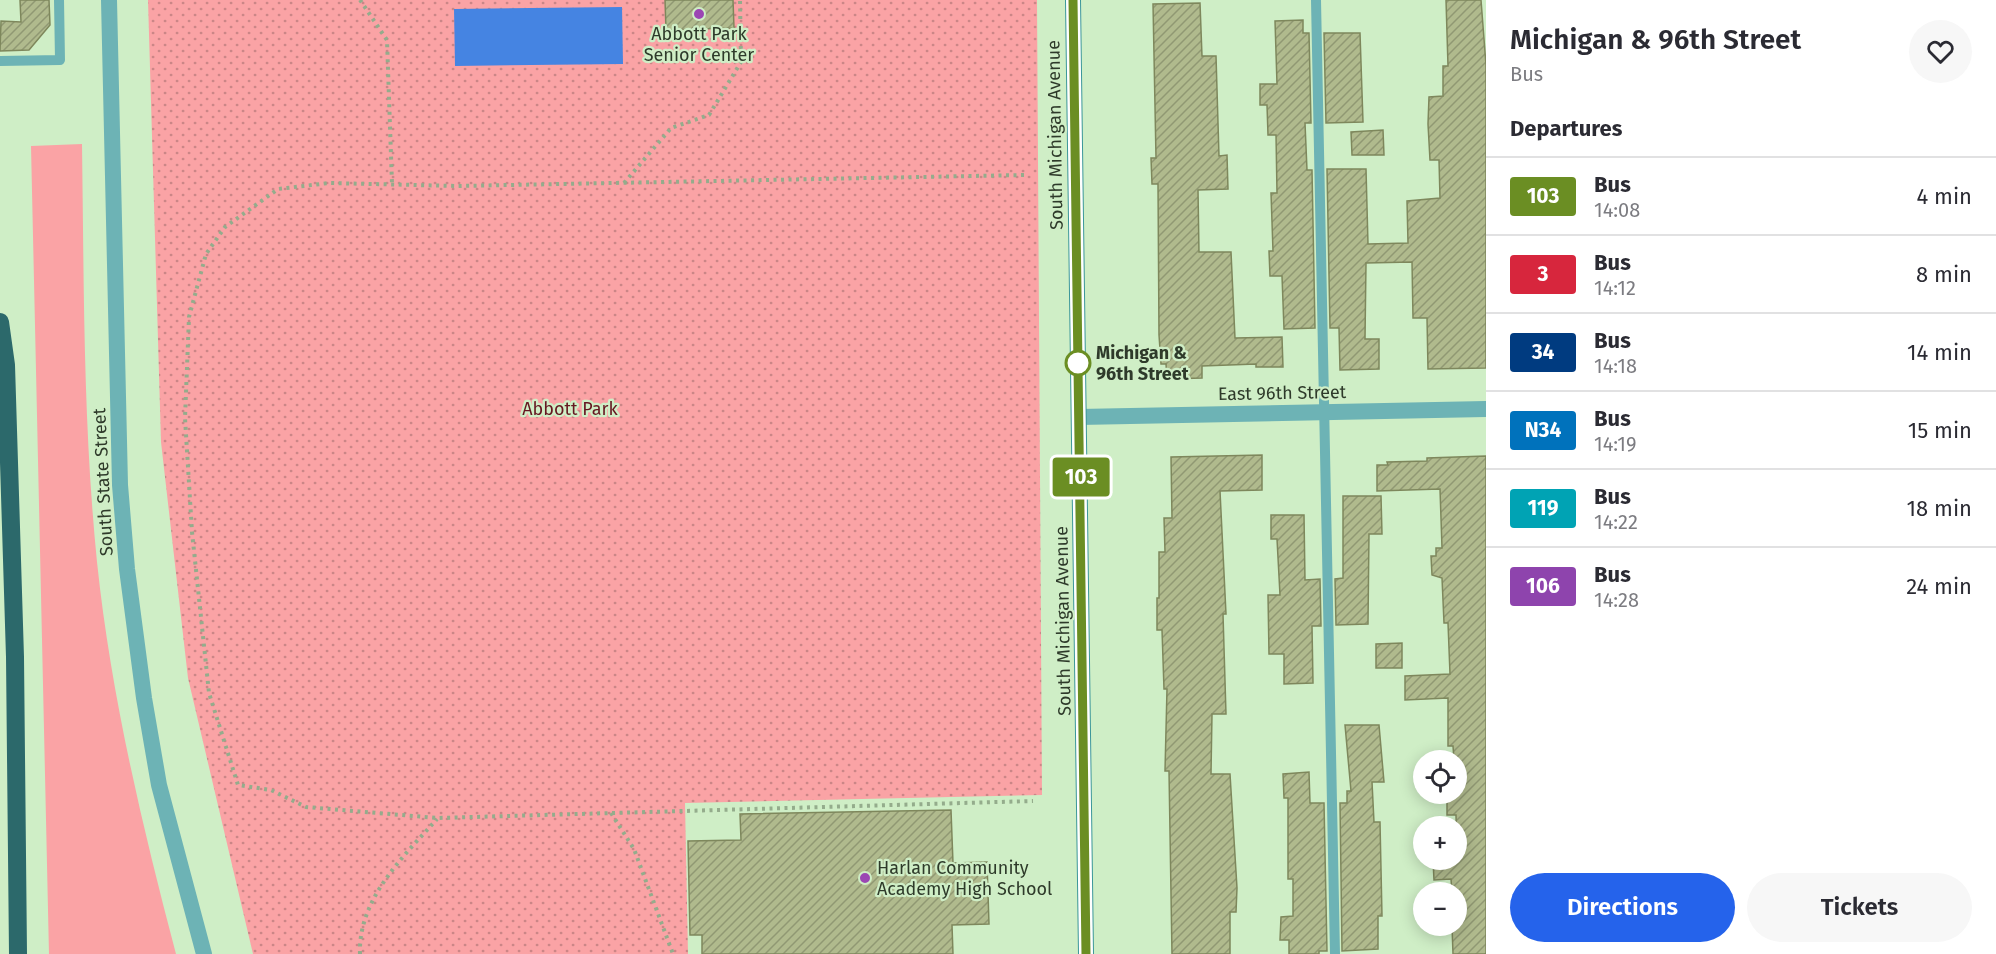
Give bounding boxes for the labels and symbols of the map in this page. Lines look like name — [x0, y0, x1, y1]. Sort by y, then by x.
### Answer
marker: Abbott Park Senior Center — [692, 7, 706, 21]
place label: Abbott Park Senior Center — [644, 23, 754, 66]
street label: South Michigan Avenue — [1042, 40, 1068, 230]
place label: Michigan & 96th Street — [1096, 342, 1190, 385]
marker: Michigan & 96th Street — [1065, 350, 1091, 376]
street label: East 96th Street — [1218, 381, 1347, 405]
park label: Abbott Park — [522, 398, 618, 420]
street label: South State Street — [88, 407, 118, 557]
line badge: 103 — [1046, 458, 1116, 496]
street label: South Michigan Avenue — [1050, 526, 1076, 716]
place label: Harlan Community Academy High School — [877, 857, 1052, 900]
marker: Harlan Community Academy High School — [858, 871, 872, 885]

